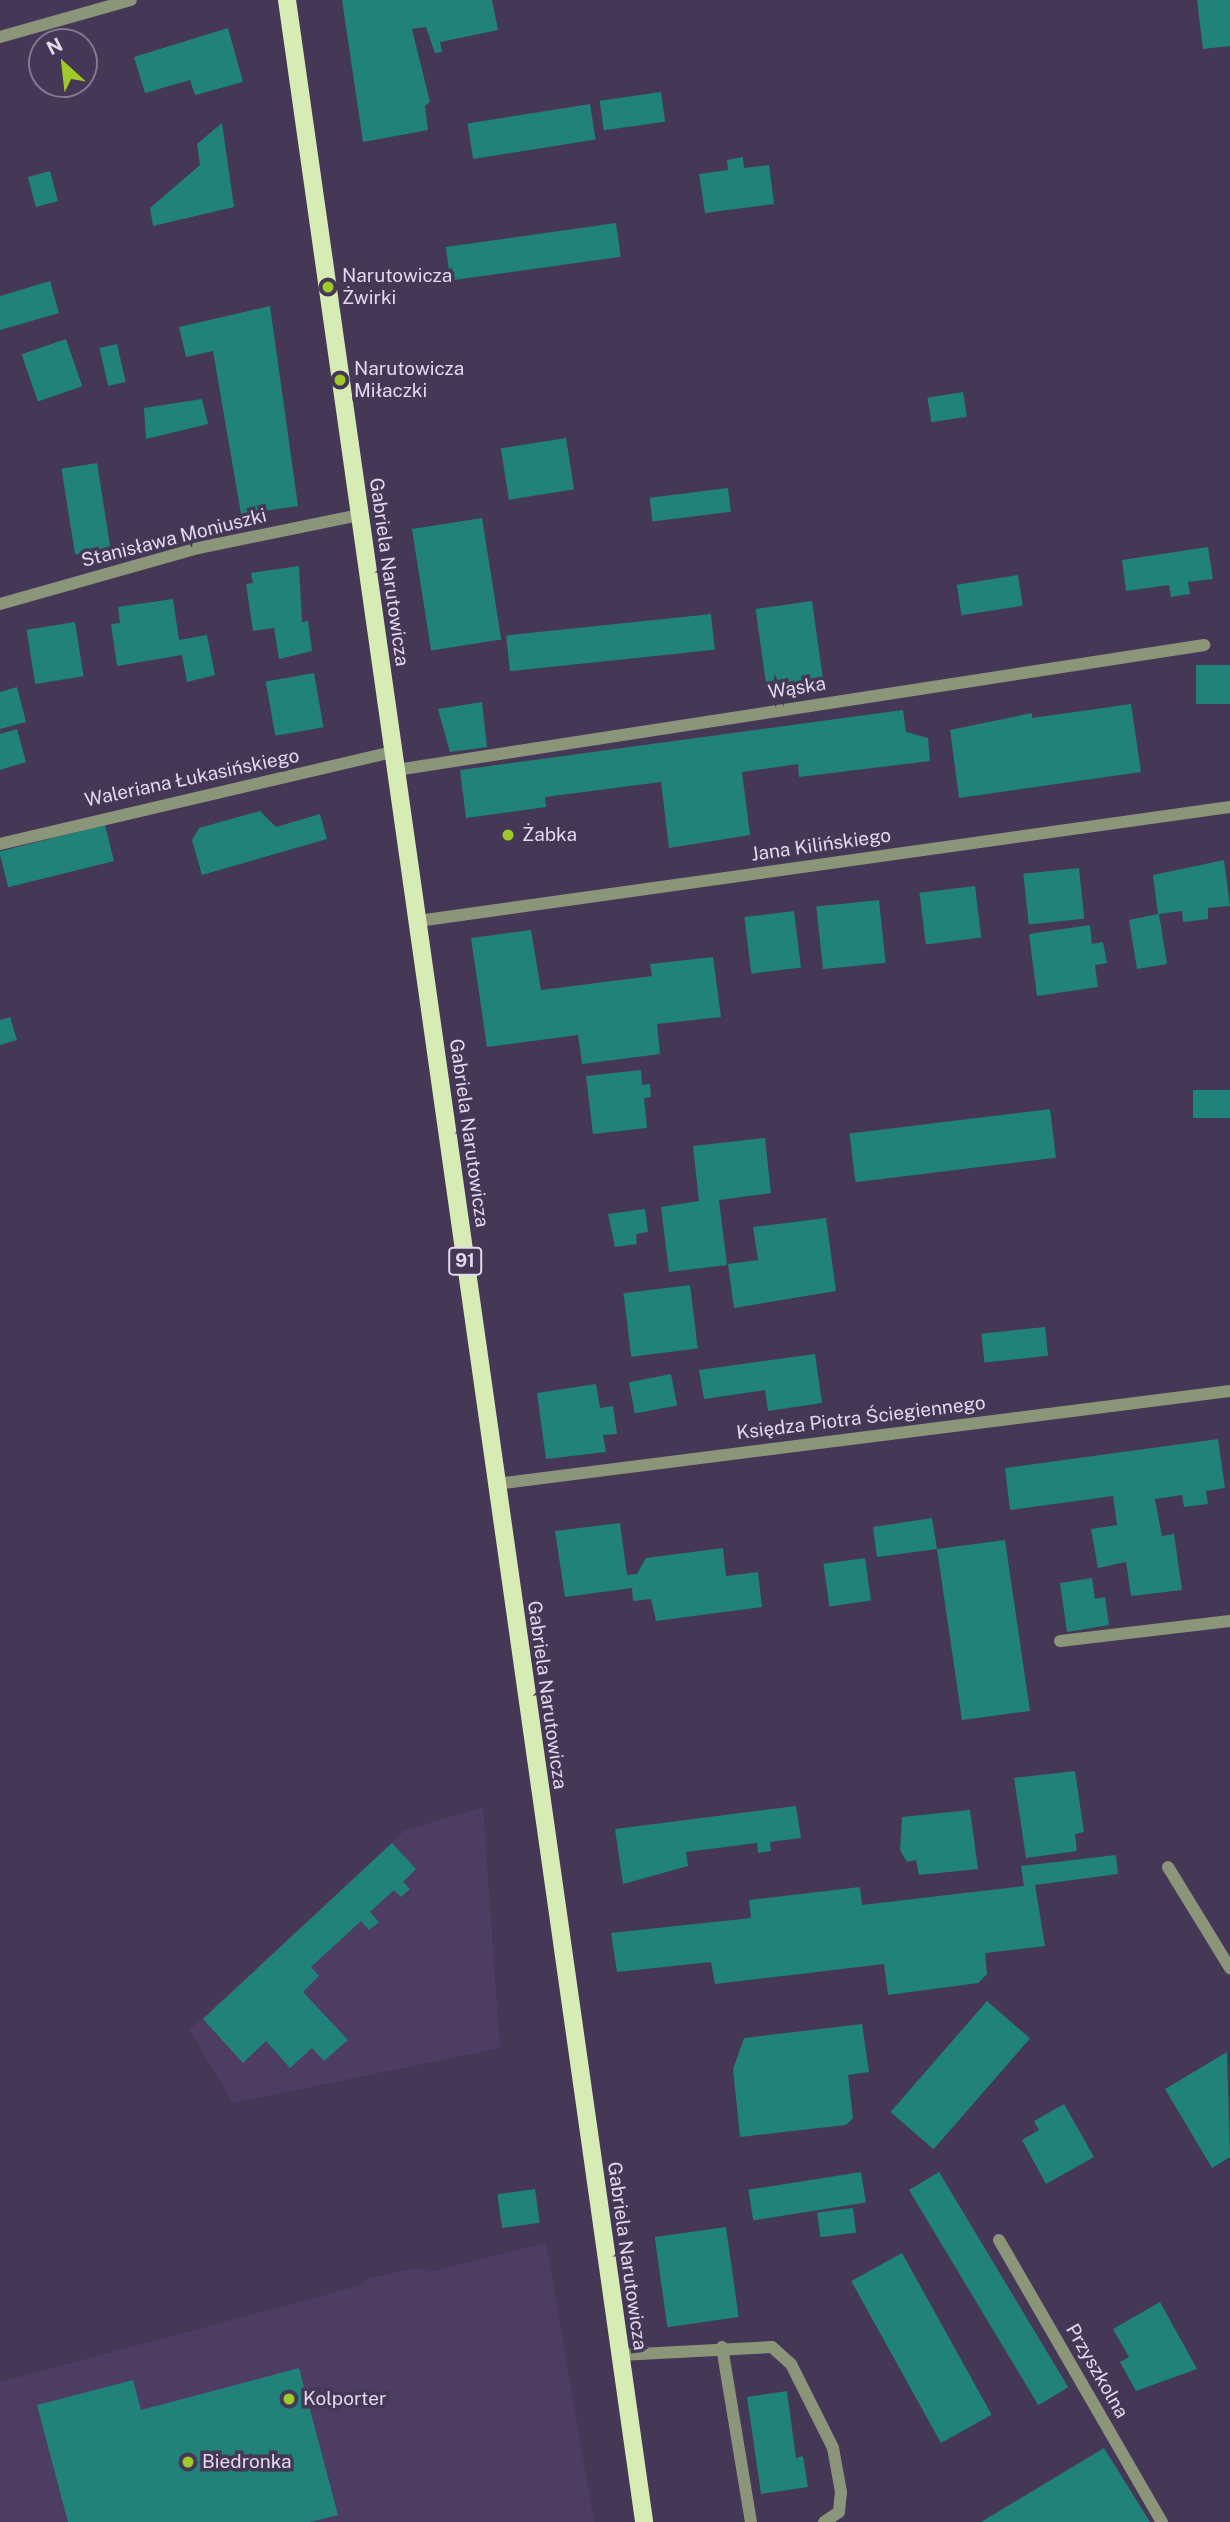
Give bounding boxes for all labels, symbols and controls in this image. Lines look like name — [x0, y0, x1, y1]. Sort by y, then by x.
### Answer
north arrow — [28, 28, 98, 98]
text: N — [43, 33, 66, 59]
place label: Narutowicza Żwirki — [342, 265, 452, 309]
marker: Narutowicza Żwirki — [320, 279, 336, 295]
place label: Narutowicza Miłaczki — [354, 358, 464, 402]
marker: Narutowicza Miłaczki — [332, 372, 348, 388]
street label: Gabriela Narutowicza — [365, 476, 413, 668]
street label: Stanisława Moniuszki — [79, 504, 269, 572]
street label: Wąska — [766, 672, 828, 704]
street label: Waleriana Łukasińskiego — [83, 744, 301, 812]
place label: Żabka — [522, 824, 577, 846]
street label: Jana Kilińskiego — [750, 824, 892, 866]
marker: Żabka — [500, 827, 516, 843]
street label: Gabriela Narutowicza — [445, 1037, 493, 1229]
road number: 91 — [448, 1246, 482, 1276]
street label: Księdza Piotra Ściegiennego — [735, 1391, 987, 1445]
street label: Gabriela Narutowicza — [523, 1599, 571, 1791]
street label: Gabriela Narutowicza — [603, 2160, 651, 2352]
street label: Przyszkolna — [1061, 2320, 1133, 2422]
place label: Kolporter — [303, 2388, 386, 2410]
marker: Kolporter — [281, 2391, 297, 2407]
place label: Biedronka — [202, 2451, 292, 2473]
marker: Biedronka — [180, 2454, 196, 2470]

